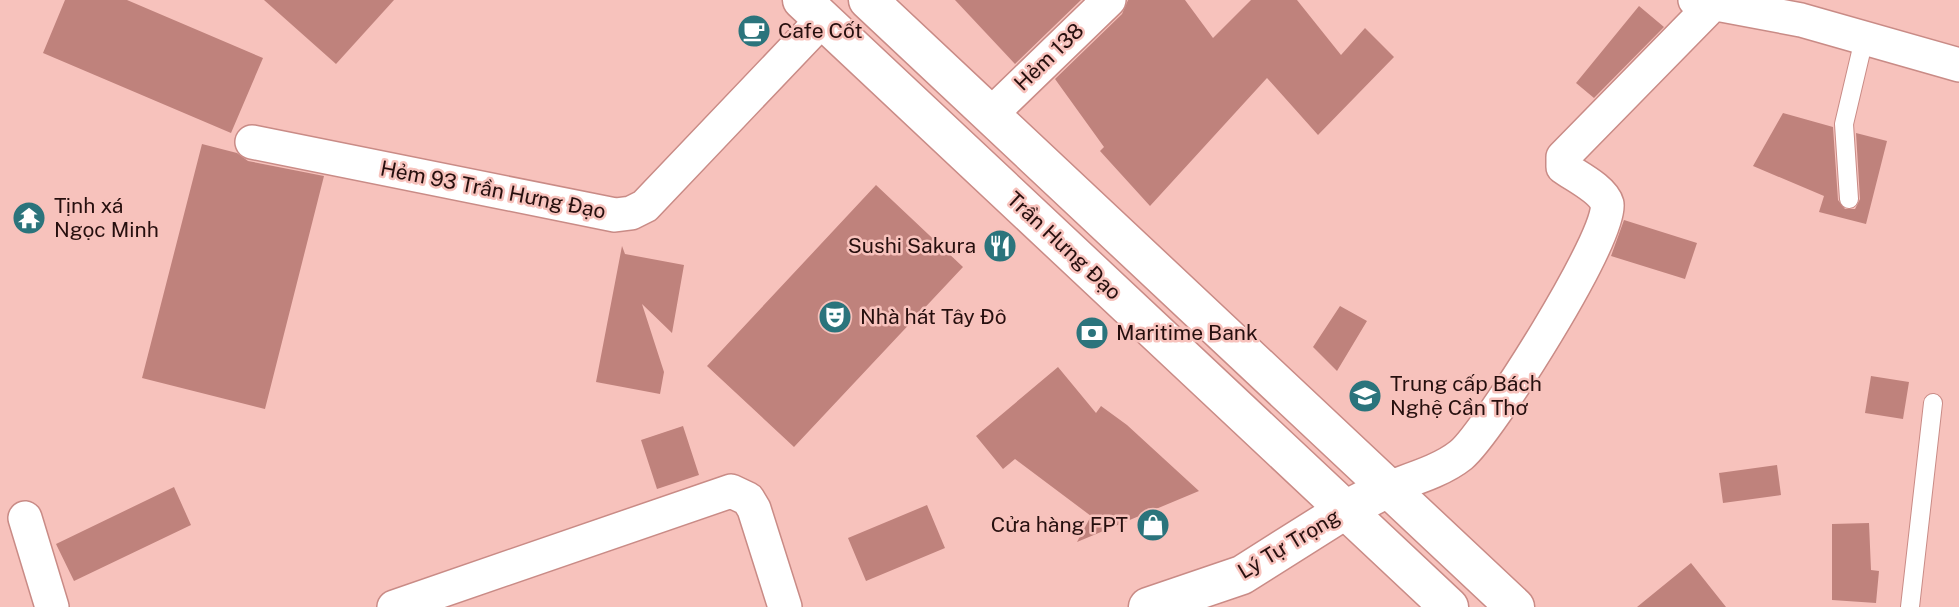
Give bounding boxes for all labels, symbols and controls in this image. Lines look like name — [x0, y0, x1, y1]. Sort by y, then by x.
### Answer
cafe icon: Cafe Cốt — [735, 12, 773, 50]
place label: Cafe Cốt — [778, 18, 863, 43]
street label: Hẻm 138 — [1009, 18, 1088, 96]
street label: Hẻm 93 Trần Hưng Đạo — [378, 155, 608, 224]
street label: Trần Hưng Đạo — [1002, 186, 1127, 305]
place label: Tịnh xá Ngọc Minh — [54, 193, 159, 242]
temple icon: Tịnh xá Ngọc Minh — [10, 199, 48, 237]
restaurant icon: Sushi Sakura — [981, 227, 1019, 265]
place label: Sushi Sakura — [848, 233, 976, 258]
theatre icon: Nhà hát Tây Đô — [816, 298, 854, 336]
place label: Nhà hát Tây Đô — [860, 304, 1007, 329]
bank icon: Maritime Bank — [1073, 314, 1111, 352]
place label: Maritime Bank — [1116, 320, 1258, 345]
place label: Trung cấp Bách Nghệ Cần Thơ — [1390, 371, 1542, 420]
school or university icon: Trung cấp Bách Nghệ Cần Thơ — [1346, 377, 1384, 415]
street label: Lý Tự Trọng — [1233, 503, 1344, 584]
shop icon: Cửa hàng FPT — [1134, 506, 1172, 544]
place label: Cửa hàng FPT — [991, 512, 1128, 537]

